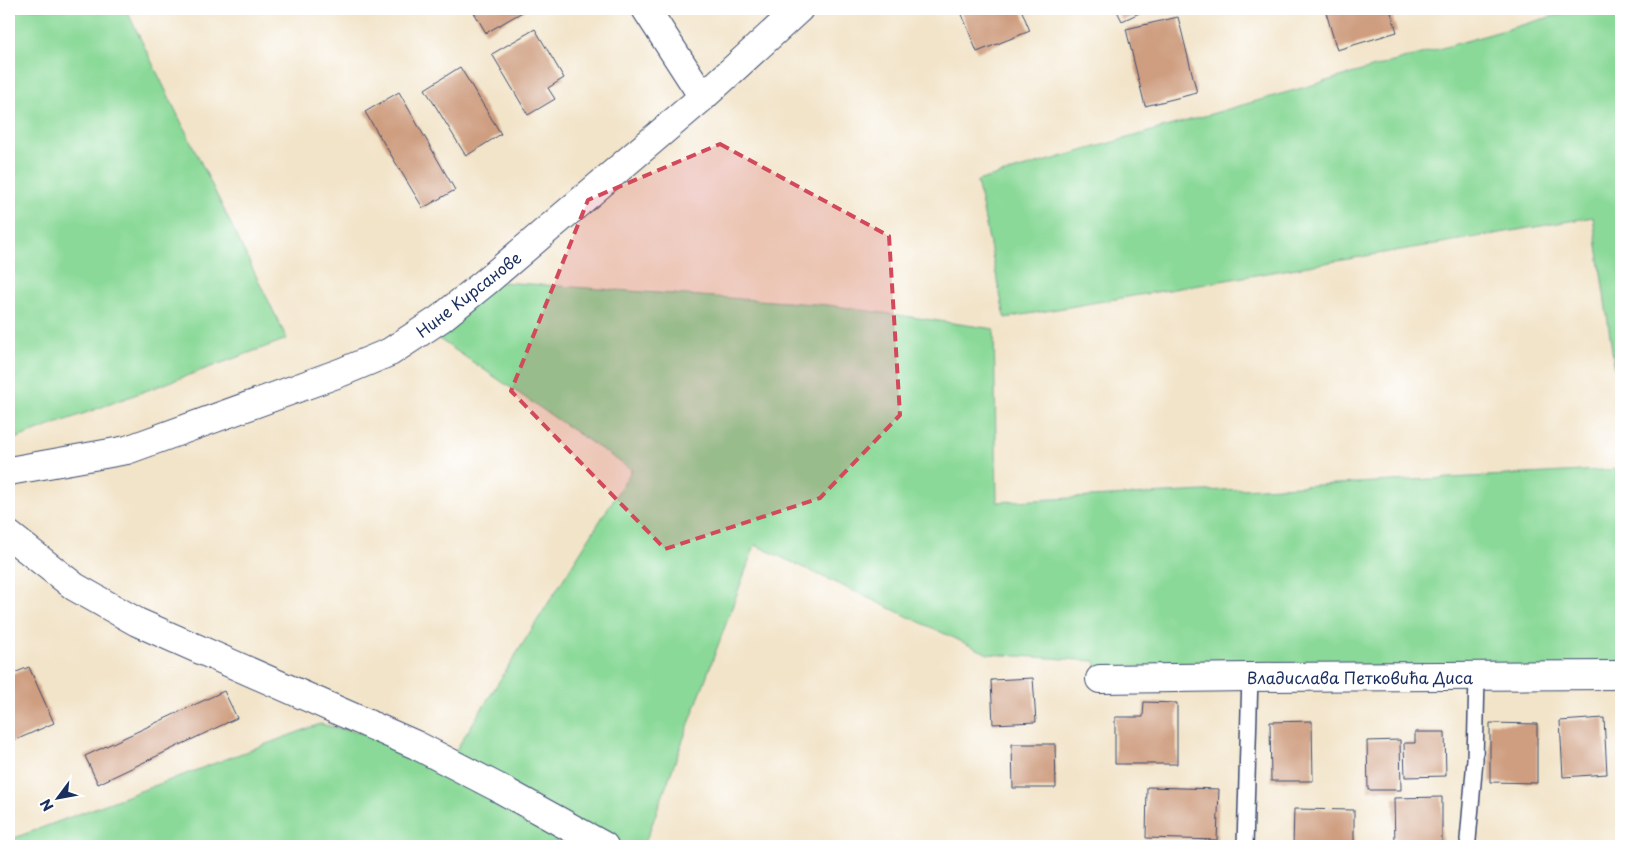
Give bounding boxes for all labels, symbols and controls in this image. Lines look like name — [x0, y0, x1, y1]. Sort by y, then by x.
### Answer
street label: Нине Кирсанове — [410, 245, 526, 343]
street label: Владислава Петковића Диса — [1247, 665, 1473, 689]
north arrow — [32, 772, 82, 822]
text: N — [35, 795, 58, 815]

